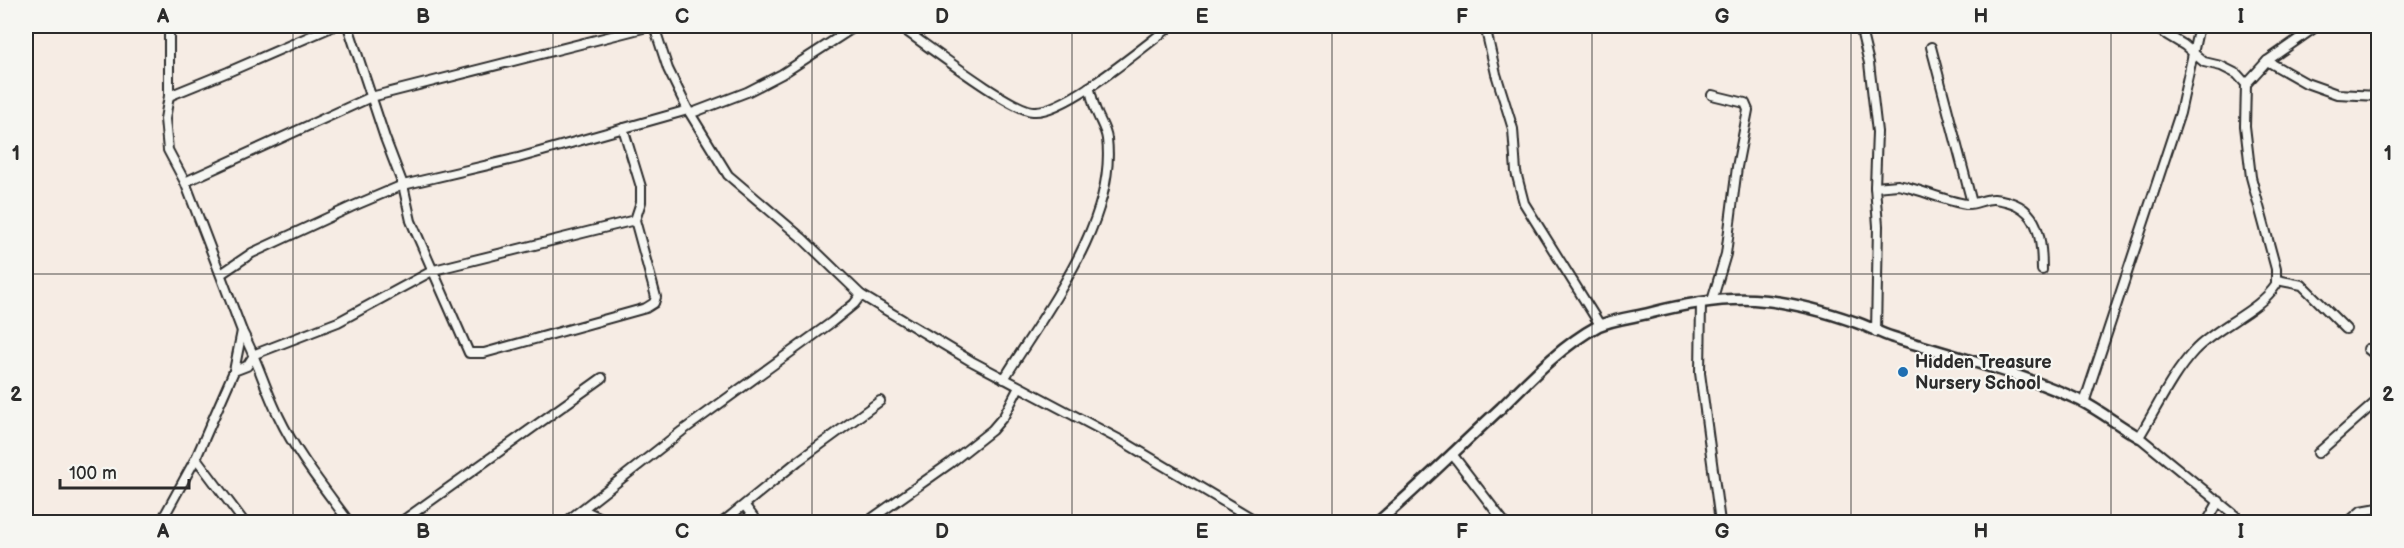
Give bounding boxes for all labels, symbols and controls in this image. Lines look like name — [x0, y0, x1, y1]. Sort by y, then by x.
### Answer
text: A — [156, 5, 170, 29]
text: B — [416, 5, 430, 29]
text: C — [675, 5, 689, 29]
text: D — [935, 5, 949, 29]
text: E — [1196, 5, 1209, 29]
text: F — [1456, 5, 1468, 29]
text: G — [1715, 5, 1730, 29]
text: H — [1974, 5, 1988, 29]
text: I — [2238, 5, 2244, 29]
text: 1 — [12, 142, 20, 166]
text: 1 — [2384, 142, 2392, 166]
place label: Hidden Treasure Nursery School — [1915, 352, 2052, 394]
marker: Hidden Treasure Nursery School — [1896, 365, 1910, 379]
text: 2 — [10, 383, 22, 407]
text: 2 — [2382, 383, 2394, 407]
scale bar — [60, 452, 189, 490]
text: 100 m — [69, 463, 117, 484]
text: A — [156, 520, 170, 544]
text: B — [416, 520, 430, 544]
text: C — [675, 520, 689, 544]
text: D — [935, 520, 949, 544]
text: E — [1196, 520, 1209, 544]
text: F — [1456, 520, 1468, 544]
text: G — [1715, 520, 1730, 544]
text: H — [1974, 520, 1988, 544]
text: I — [2238, 520, 2244, 544]

